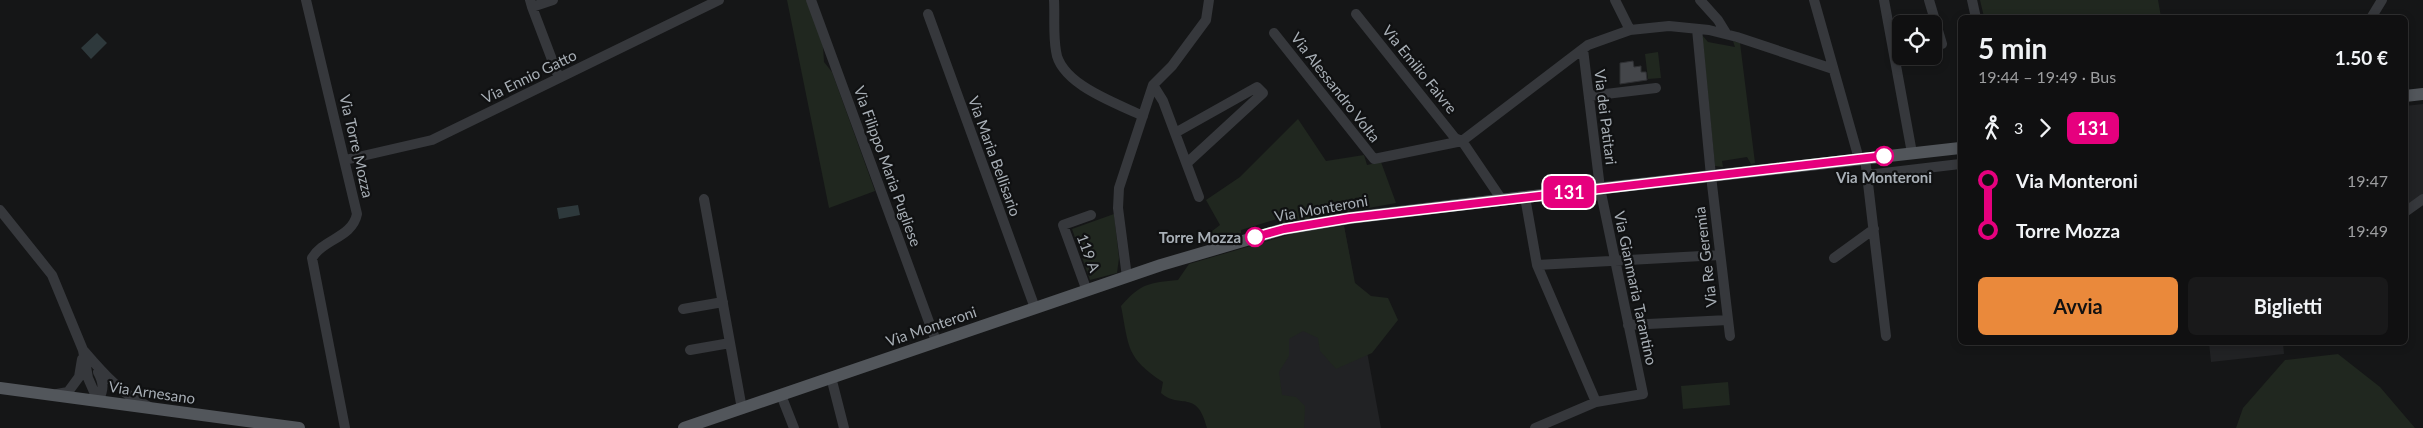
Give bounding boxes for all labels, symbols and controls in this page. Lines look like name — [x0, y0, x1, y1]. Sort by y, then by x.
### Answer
map controls — [1892, 15, 1942, 65]
button: locate — [1892, 15, 1942, 65]
street label: Via Emilio Faivre — [1379, 21, 1461, 117]
street label: Via Alessandro Volta — [1288, 29, 1384, 145]
text: 5 min — [1978, 31, 2047, 65]
street label: Via Ennio Gatto — [479, 45, 579, 107]
text: 1.50 € — [2335, 46, 2388, 69]
text: 19:44 – 19:49 · Bus — [1978, 67, 2116, 86]
street label: Via dei Patitari — [1591, 68, 1621, 166]
street label: Via Filippo Maria Pugliese — [851, 83, 925, 249]
street label: Via Torre Mozza — [336, 93, 378, 199]
street label: Via Maria Bellisario — [965, 94, 1025, 218]
icon: walk — [1978, 114, 2006, 142]
icon: forward — [2031, 114, 2059, 142]
text: 131 — [2077, 117, 2109, 139]
text: 3 — [2014, 118, 2023, 137]
marker: Via Monteroni — [1874, 146, 1894, 166]
place label: Via Monteroni — [1835, 168, 1932, 186]
text: Via Monteroni — [2016, 169, 2138, 192]
text: 19:47 — [2347, 171, 2388, 190]
line badge: 131 — [1540, 176, 1598, 208]
text: 131 — [1553, 181, 1585, 203]
street label: Via Monteroni — [1273, 191, 1369, 225]
street label: Via Re Geremia — [1690, 206, 1720, 308]
street label: Via Gianmaria Tarantino — [1611, 209, 1661, 367]
text: Torre Mozza — [2016, 219, 2120, 242]
text: 19:49 — [2347, 221, 2388, 240]
marker: Torre Mozza — [1245, 227, 1265, 247]
place label: Torre Mozza — [1159, 228, 1241, 246]
street label: 119 A — [1074, 231, 1105, 275]
button: Avvia — [1978, 277, 2178, 335]
button: Biglietti — [2188, 277, 2388, 335]
street label: Via Monteroni — [883, 302, 979, 350]
street label: Via Arnesano — [108, 377, 196, 407]

